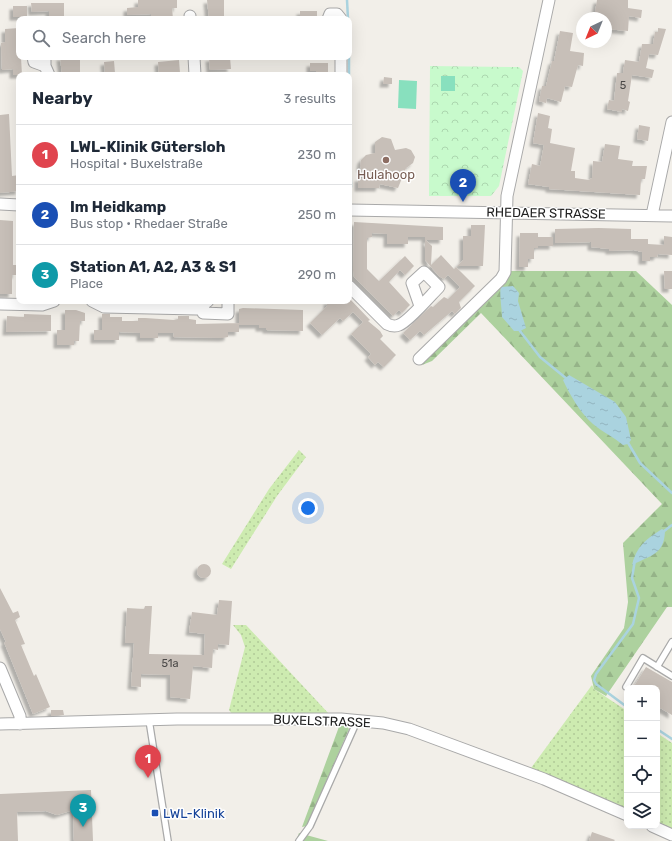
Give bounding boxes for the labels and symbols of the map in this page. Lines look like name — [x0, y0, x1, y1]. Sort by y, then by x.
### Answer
north arrow — [576, 12, 612, 48]
house number: 5 — [620, 79, 627, 92]
marker: Hulahoop — [381, 155, 391, 165]
place label: Hulahoop — [357, 167, 415, 182]
pin: 2 — [450, 169, 476, 202]
street label: RHEDAER STRASSE — [486, 204, 606, 222]
your location — [298, 498, 318, 518]
house number: 51a — [161, 657, 179, 670]
street label: BUXELSTRASSE — [273, 712, 371, 730]
pin: 1 — [135, 745, 161, 778]
pin: 3 — [70, 794, 96, 827]
place label: LWL-Klinik — [163, 806, 225, 821]
marker: LWL-Klinik — [150, 808, 160, 818]

